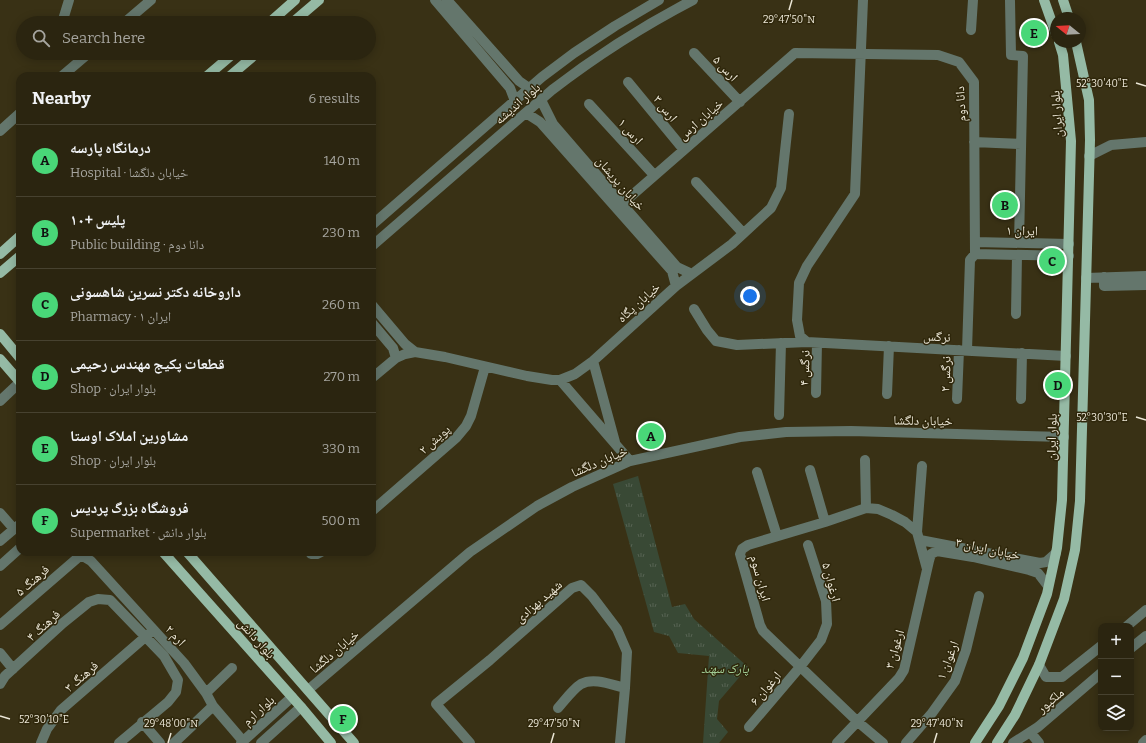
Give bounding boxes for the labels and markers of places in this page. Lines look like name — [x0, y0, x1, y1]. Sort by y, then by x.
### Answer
pin: E — [1021, 18, 1047, 48]
pin: B — [992, 190, 1018, 220]
pin: C — [1039, 246, 1065, 276]
pin: D — [1045, 370, 1071, 400]
pin: A — [638, 421, 664, 451]
pin: F — [330, 704, 356, 734]

